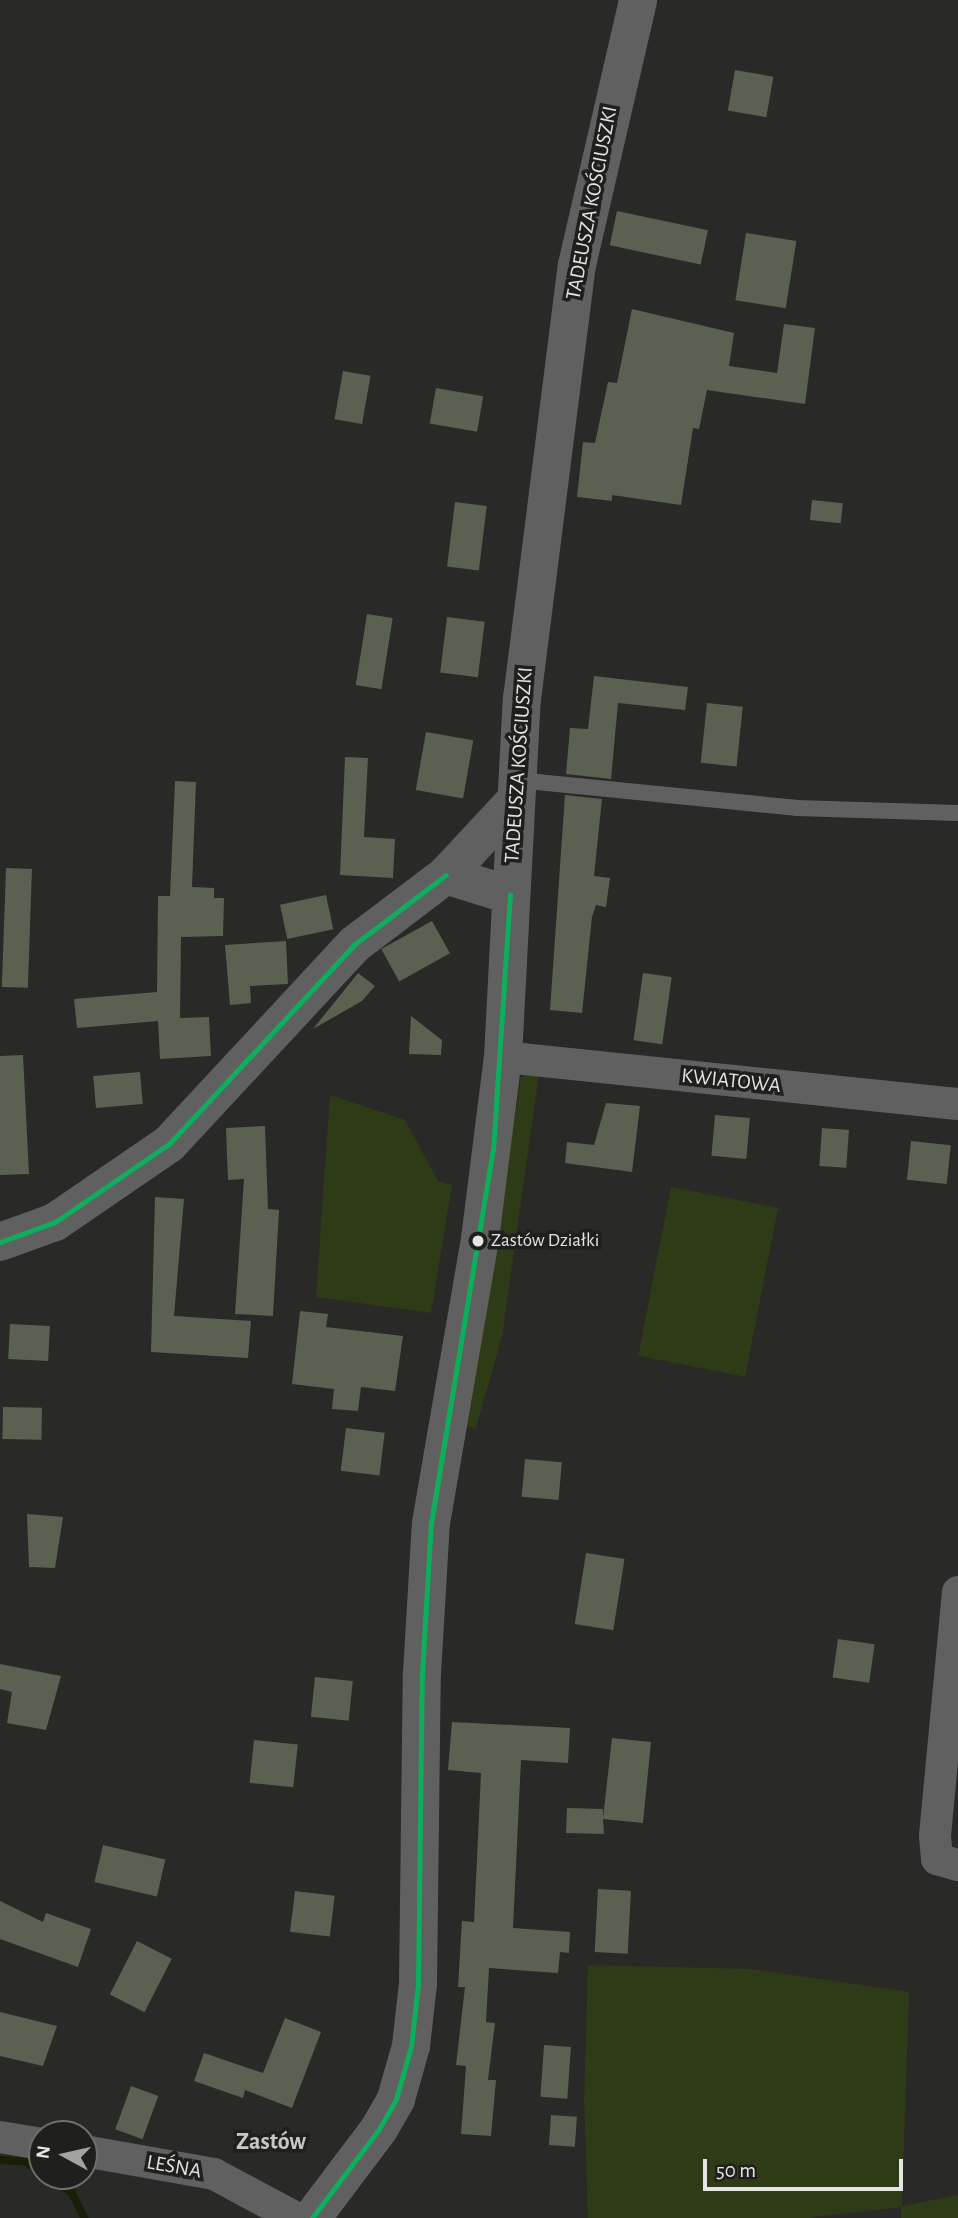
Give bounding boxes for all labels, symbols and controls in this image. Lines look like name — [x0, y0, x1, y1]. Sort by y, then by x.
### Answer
street label: TADEUSZA KOŚCIUSZKI — [561, 104, 623, 302]
street label: TADEUSZA KOŚCIUSZKI — [500, 666, 538, 864]
street label: KWIATOWA — [680, 1063, 782, 1099]
place label: Zastów Działki — [491, 1230, 599, 1252]
marker: Zastów Działki — [471, 1234, 485, 1248]
north arrow — [28, 2120, 98, 2190]
district label: Zastów — [236, 2129, 306, 2157]
text: N — [33, 2144, 54, 2160]
scale bar — [706, 2144, 906, 2188]
street label: LEŚNA — [145, 2150, 203, 2184]
text: 50 m — [716, 2160, 756, 2181]

